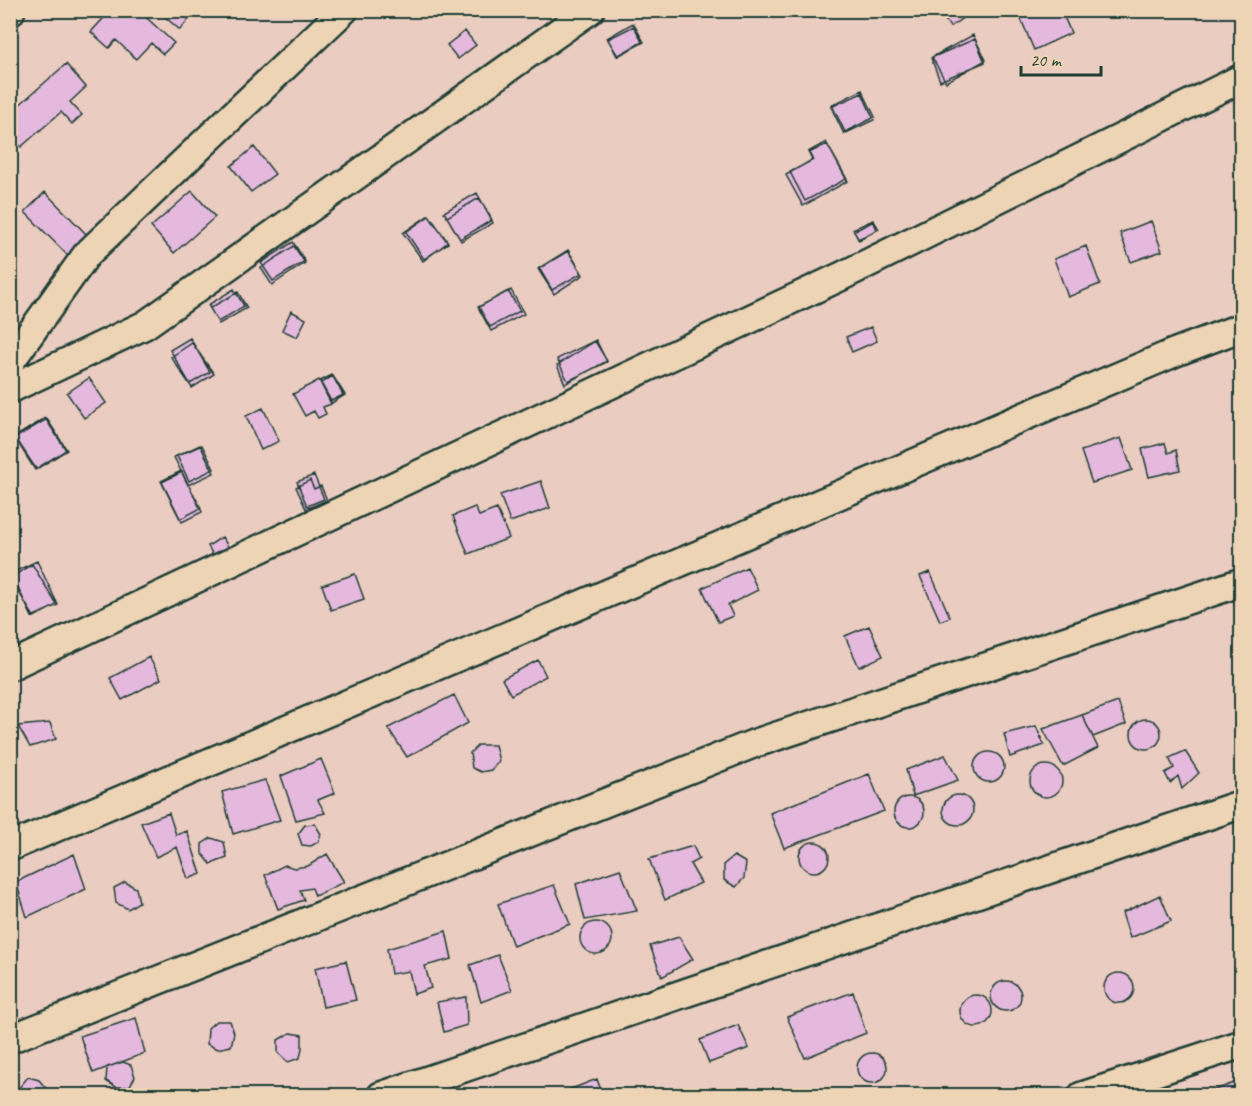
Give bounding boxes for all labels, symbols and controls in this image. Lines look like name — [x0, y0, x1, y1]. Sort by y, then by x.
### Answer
scale bar — [1021, 39, 1100, 77]
text: 20 m — [1030, 49, 1063, 71]

